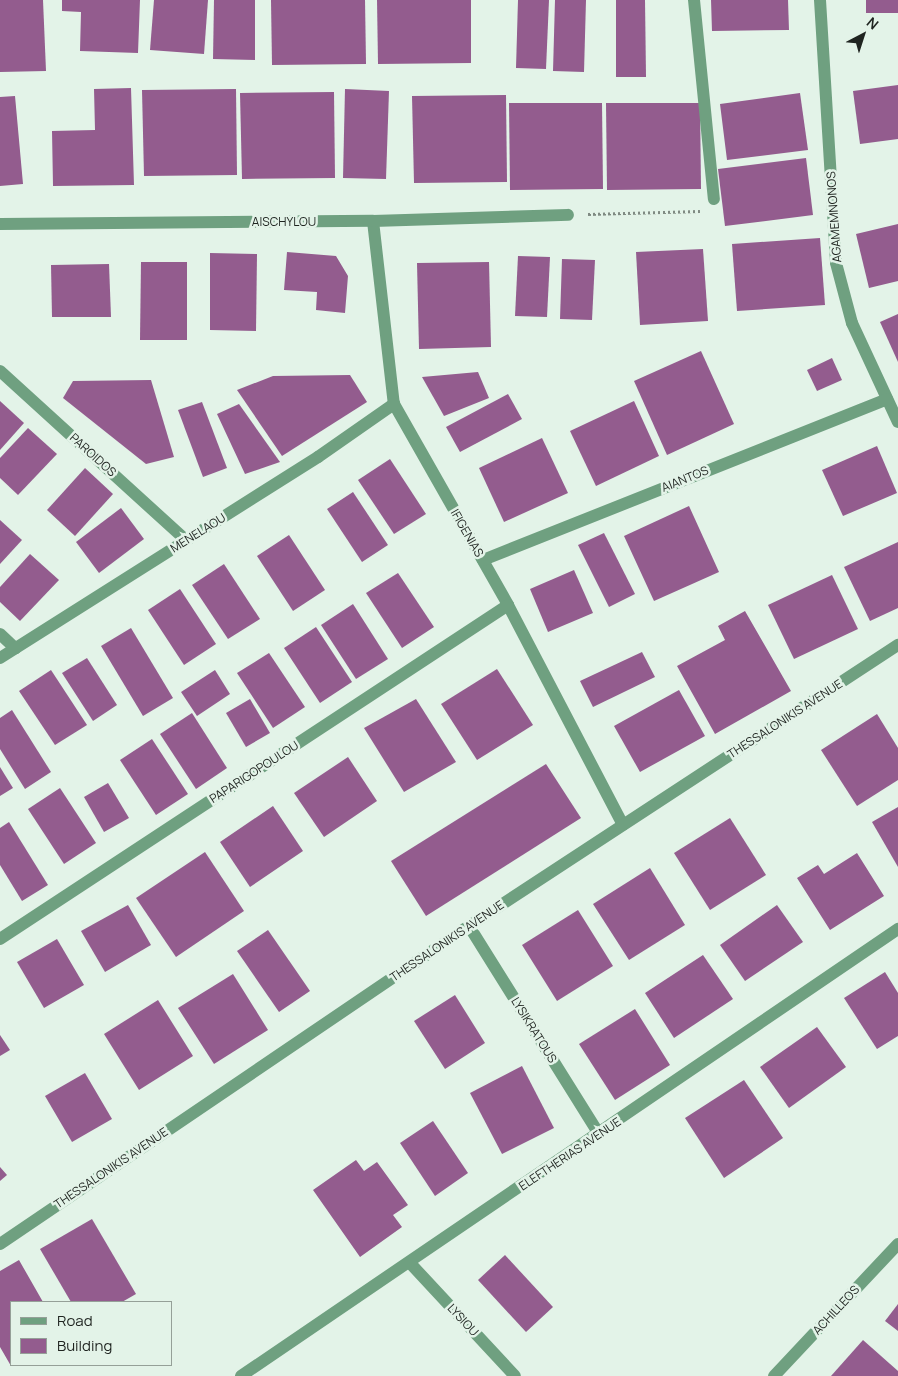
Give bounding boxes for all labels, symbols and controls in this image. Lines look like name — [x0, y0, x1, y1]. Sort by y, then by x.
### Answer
north arrow — [838, 10, 888, 60]
text: N — [863, 13, 883, 34]
street label: AGAMEMNONOS — [824, 171, 844, 263]
street label: AISCHYLOU — [252, 215, 316, 229]
street label: PAROIDOS — [67, 430, 119, 480]
street label: AIANTOS — [659, 463, 711, 495]
street label: IFIGENIAS — [448, 507, 486, 559]
street label: MENELAOU — [168, 510, 228, 556]
street label: THESSALONIKIS AVENUE — [725, 676, 845, 762]
street label: PAPARIGOPOULOU — [207, 738, 301, 806]
street label: THESSALONIKIS AVENUE — [387, 898, 507, 984]
street label: LYSIKRATOUS — [508, 995, 560, 1065]
street label: ELEFTHERIAS AVENUE — [516, 1115, 624, 1193]
street label: THESSALONIKIS AVENUE — [51, 1125, 171, 1211]
street label: ACHILLEOS — [810, 1282, 862, 1338]
legend — [10, 1301, 172, 1366]
street label: LYSIOU — [445, 1301, 481, 1339]
text: Road — [57, 1310, 93, 1331]
text: Building — [57, 1335, 112, 1356]

